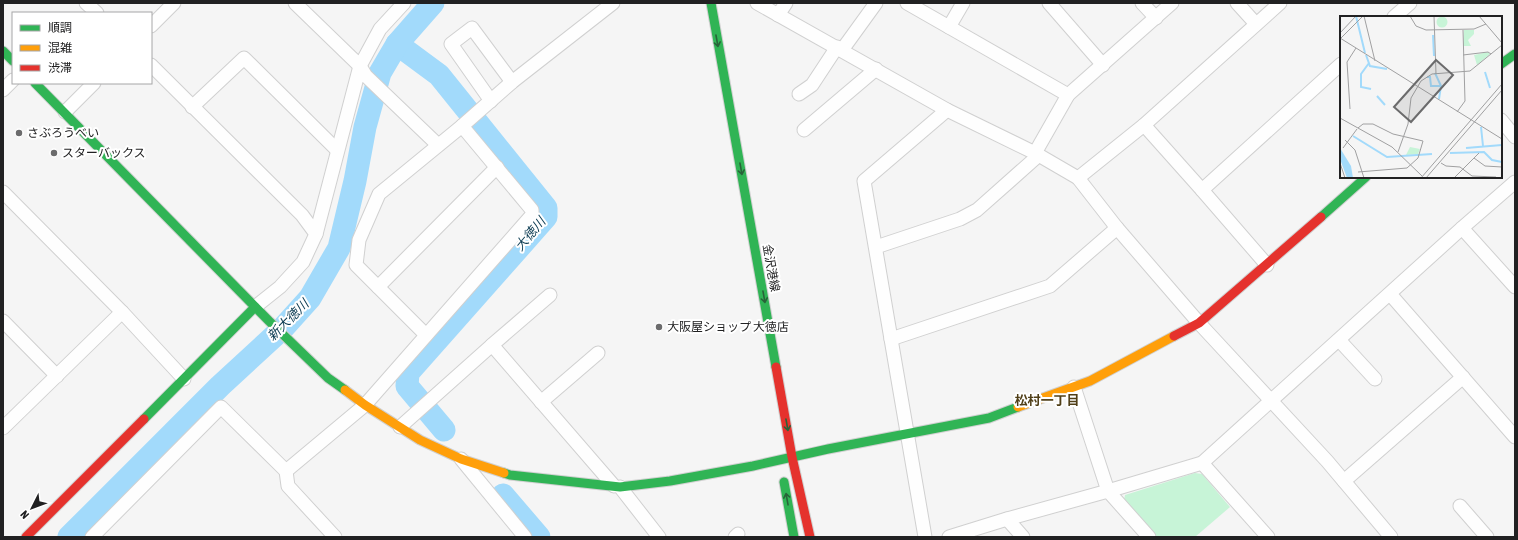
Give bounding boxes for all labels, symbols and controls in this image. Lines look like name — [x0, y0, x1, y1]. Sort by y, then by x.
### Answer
legend — [12, 12, 152, 84]
inset map — [1340, 16, 1502, 178]
text: 順調 — [48, 21, 72, 35]
one-way arrow — [714, 35, 722, 48]
text: 混雑 — [48, 41, 72, 55]
text: 渋滞 — [48, 61, 72, 75]
place label: さぶろうべい — [27, 126, 99, 140]
marker: さぶろうべい — [14, 128, 24, 138]
place label: スターバックス — [62, 146, 146, 160]
marker: スターバックス — [49, 148, 59, 158]
one-way arrow — [737, 162, 745, 175]
water label: 大徳川 — [512, 213, 550, 254]
street label: 金沢港線 — [760, 243, 782, 293]
one-way arrow — [760, 290, 768, 303]
water label: 新大徳川 — [264, 295, 313, 344]
place label: 大阪屋ショップ 大徳店 — [667, 320, 789, 334]
marker: 大阪屋ショップ 大徳店 — [654, 322, 664, 332]
district label: 松村一丁目 — [1014, 393, 1080, 408]
one-way arrow — [783, 418, 791, 431]
north arrow — [12, 488, 52, 528]
one-way arrow — [783, 492, 791, 505]
text: N — [18, 508, 31, 521]

